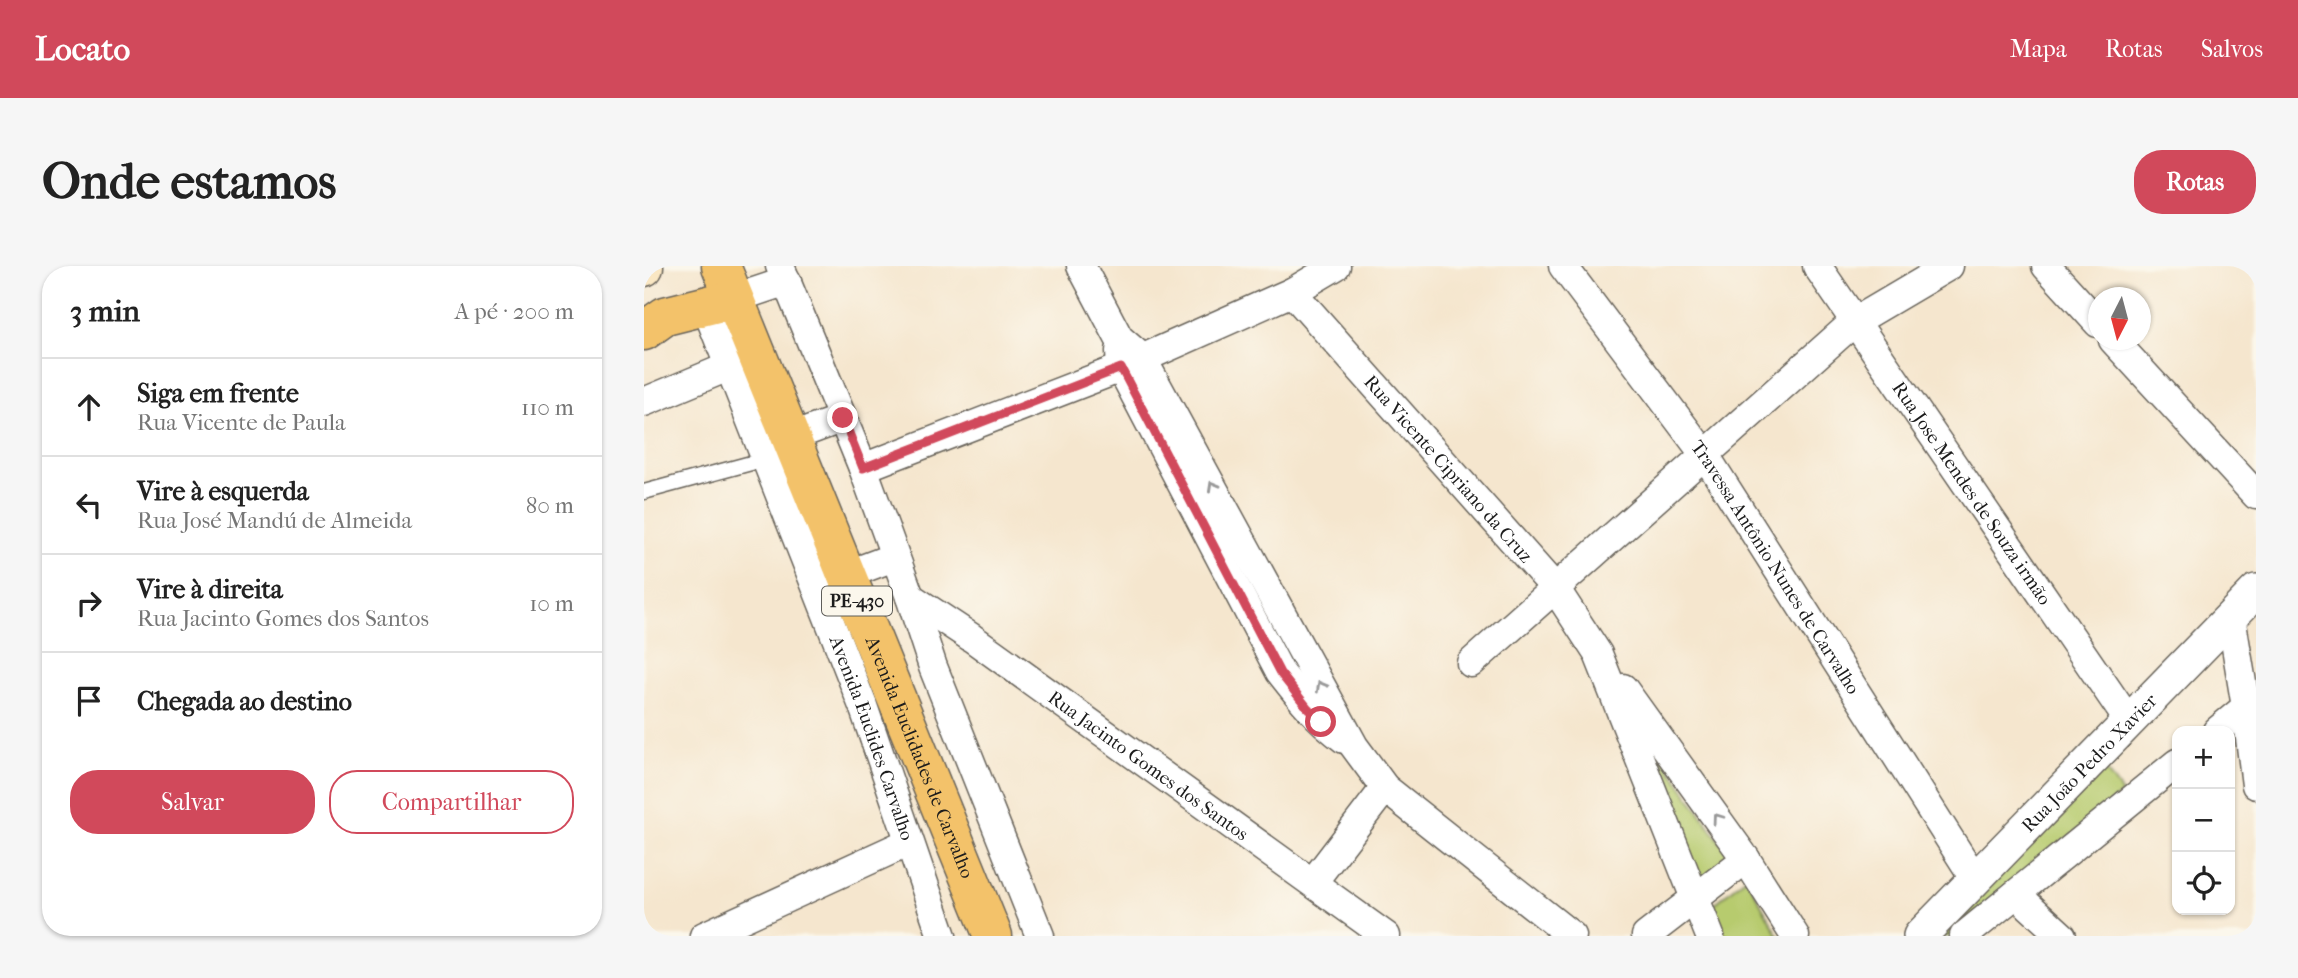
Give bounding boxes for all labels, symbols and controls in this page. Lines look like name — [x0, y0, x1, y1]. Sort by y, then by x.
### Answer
text: Locato — [35, 30, 130, 69]
text: Mapa — [2010, 35, 2067, 63]
text: Rotas — [2105, 35, 2163, 63]
text: Salvos — [2201, 35, 2263, 63]
button: Rotas — [2134, 150, 2256, 214]
text: Onde estamos — [42, 153, 336, 211]
north arrow — [2088, 287, 2151, 350]
text: 3 min — [70, 294, 140, 329]
text: A pé · 200 m — [455, 298, 574, 325]
street label: Rua Vicente Cipriano da Cruz — [1359, 371, 1537, 567]
text: Siga em frente — [137, 378, 299, 409]
street label: Rua Jose Mendes de Souza irmão — [1887, 378, 2056, 610]
icon: ahead — [70, 388, 108, 426]
text: 110 m — [521, 394, 574, 421]
route end — [827, 402, 858, 433]
text: Rua Vicente de Paula — [137, 409, 346, 436]
street label: Travessa Antônio Nunes de Carvalho — [1686, 436, 1865, 699]
text: Vire à esquerda — [137, 476, 309, 507]
one-way arrow — [1208, 481, 1221, 494]
icon: left — [70, 486, 108, 524]
text: 80 m — [526, 492, 574, 519]
text: Rua José Mandú de Almeida — [137, 507, 412, 534]
text: Vire à direita — [137, 574, 283, 605]
icon: right — [70, 584, 108, 622]
road number: PE-430 — [822, 586, 892, 615]
text: 10 m — [529, 590, 574, 617]
text: Rua Jacinto Gomes dos Santos — [137, 605, 429, 632]
street label: Avenida Euclides Carvalho — [824, 632, 918, 844]
street label: Avenida Euclidades de Carvalho — [860, 633, 978, 882]
one-way arrow — [1316, 681, 1330, 694]
icon: arrive — [70, 682, 108, 720]
text: Chegada ao destino — [137, 686, 352, 717]
street label: Rua Jacinto Gomes dos Santos — [1044, 687, 1252, 845]
street label: Rua João Pedro Xavier — [2017, 689, 2162, 837]
route start — [1305, 706, 1336, 737]
map controls — [2172, 726, 2235, 915]
button: + — [2172, 726, 2235, 789]
button: Salvar — [70, 770, 315, 834]
button: Compartilhar — [329, 770, 574, 834]
button: − — [2172, 789, 2235, 852]
one-way arrow — [1712, 813, 1725, 826]
button: locate — [2172, 852, 2235, 915]

